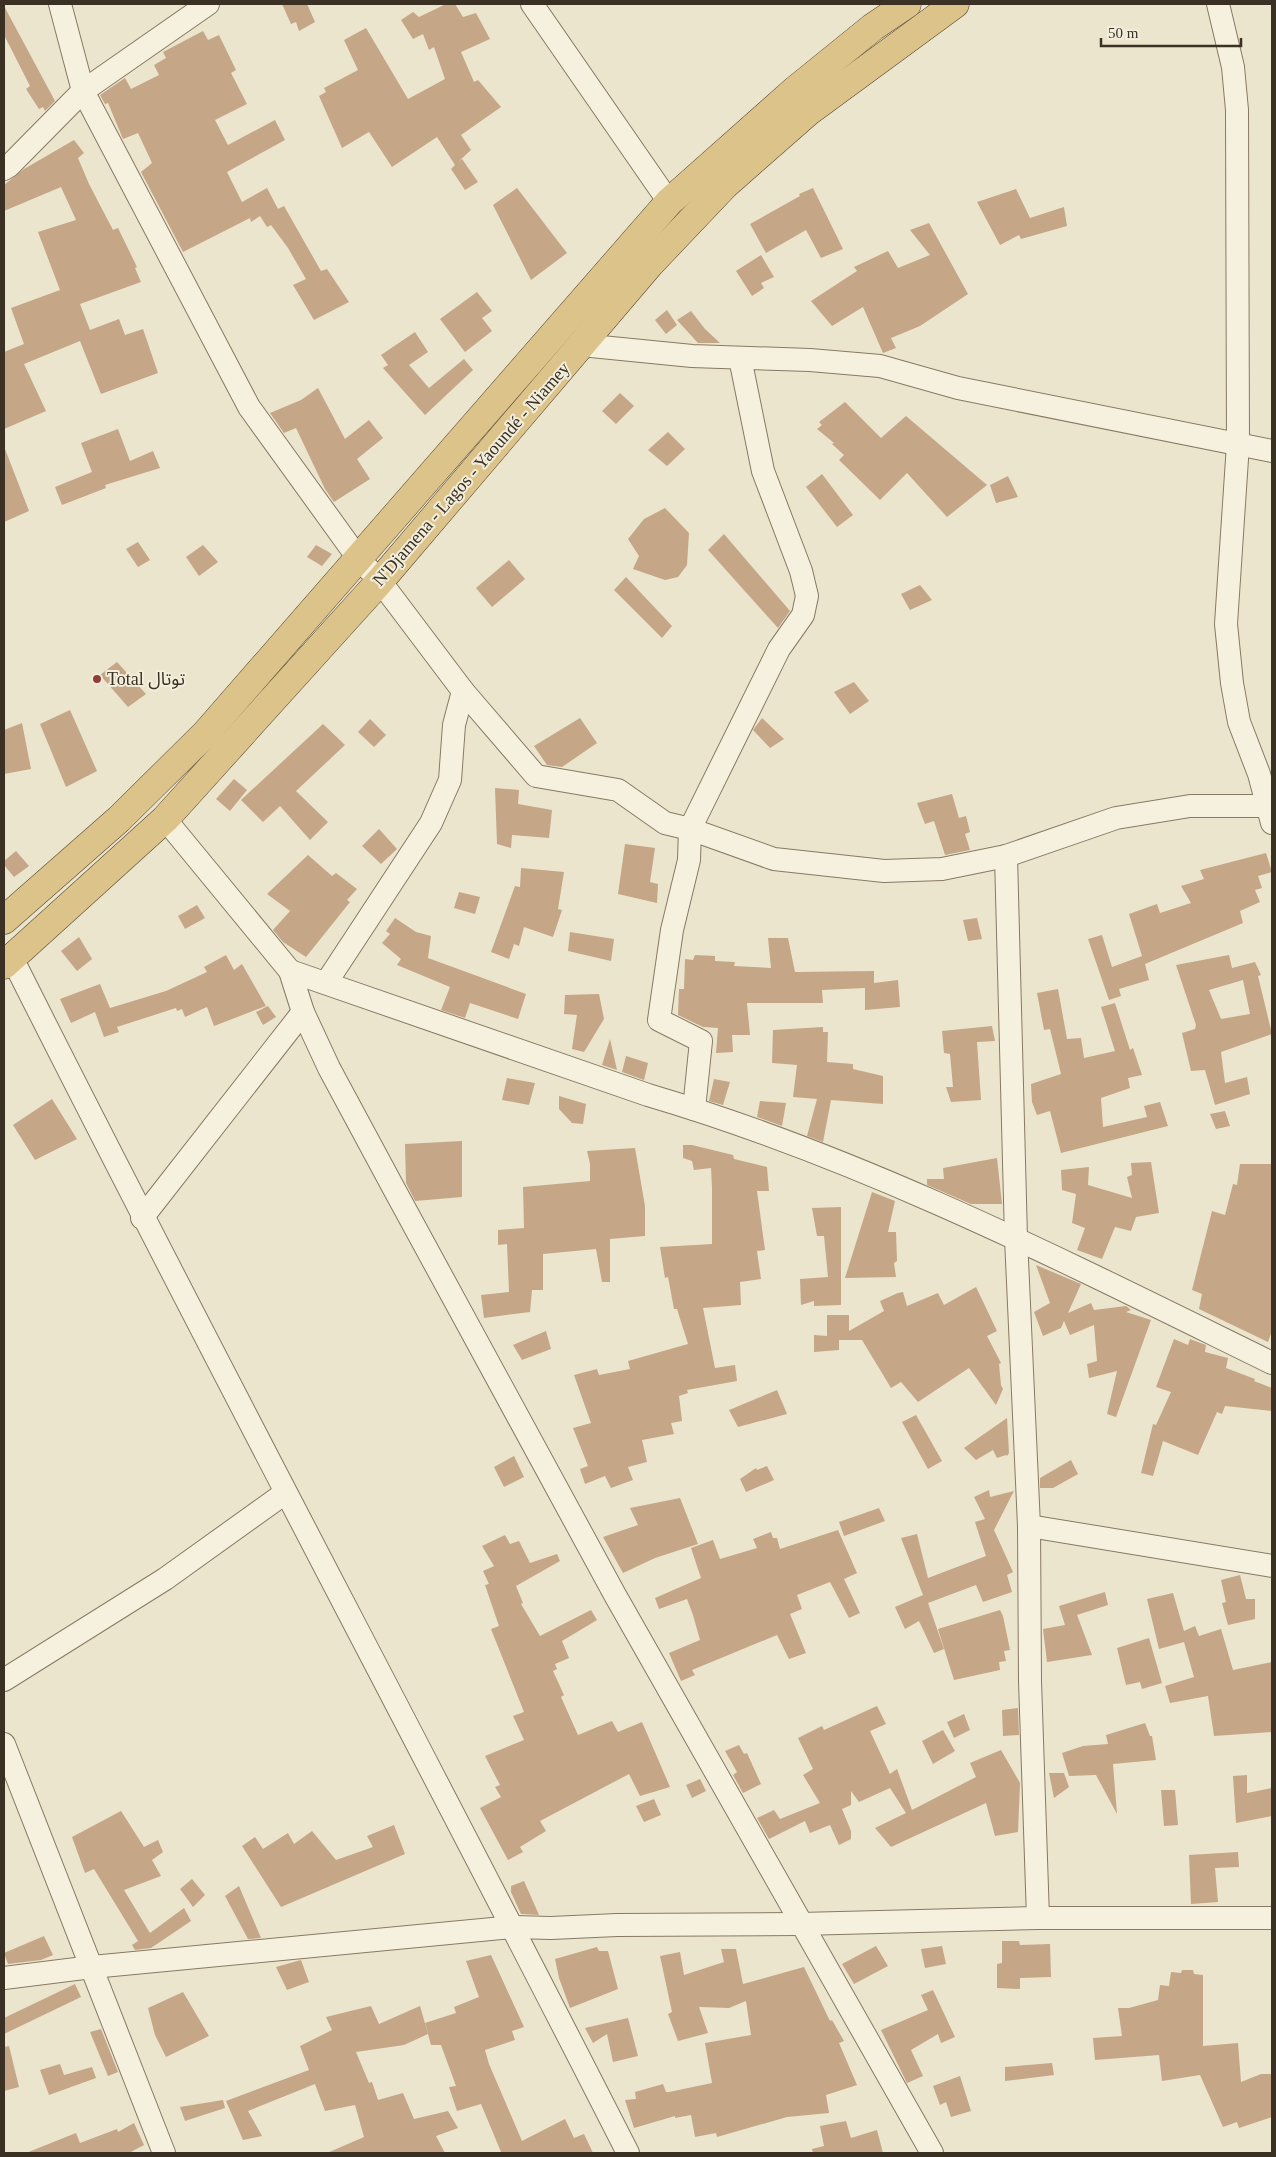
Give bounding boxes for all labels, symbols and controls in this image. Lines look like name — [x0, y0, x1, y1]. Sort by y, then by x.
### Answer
scale bar — [1101, 15, 1241, 47]
text: 50 m — [1108, 25, 1139, 41]
street label: N'Djamena - Lagos - Yaoundé - Niamey — [368, 358, 574, 590]
place label: Total توتال — [107, 669, 185, 690]
marker: Total توتال — [91, 673, 103, 685]

